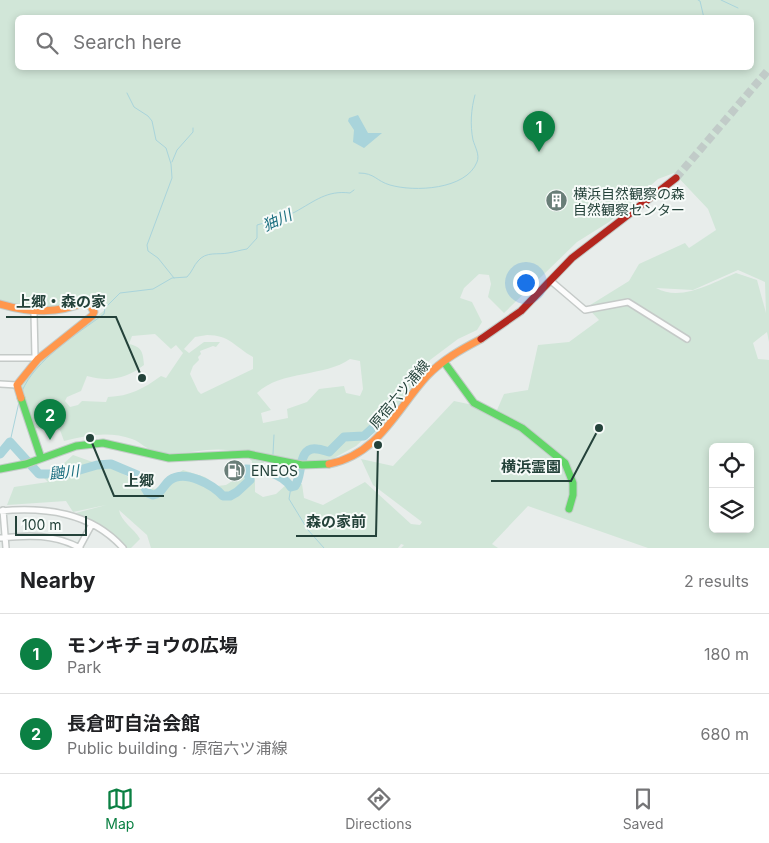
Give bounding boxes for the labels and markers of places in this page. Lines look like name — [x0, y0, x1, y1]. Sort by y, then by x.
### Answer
pin: 1 — [523, 111, 555, 152]
place label: 横浜自然観察の森 自然観察センター — [573, 185, 685, 218]
building icon: 横浜自然観察の森 自然観察センター — [545, 189, 569, 213]
callout: 上郷・森の家 — [6, 287, 116, 317]
pin: 2 — [34, 399, 66, 440]
callout: 横浜霊園 — [491, 451, 571, 481]
fuel station icon: ENEOS — [223, 458, 247, 482]
place label: ENEOS — [251, 462, 298, 479]
callout: 上郷 — [114, 466, 164, 496]
callout: 森の家前 — [296, 506, 376, 536]

